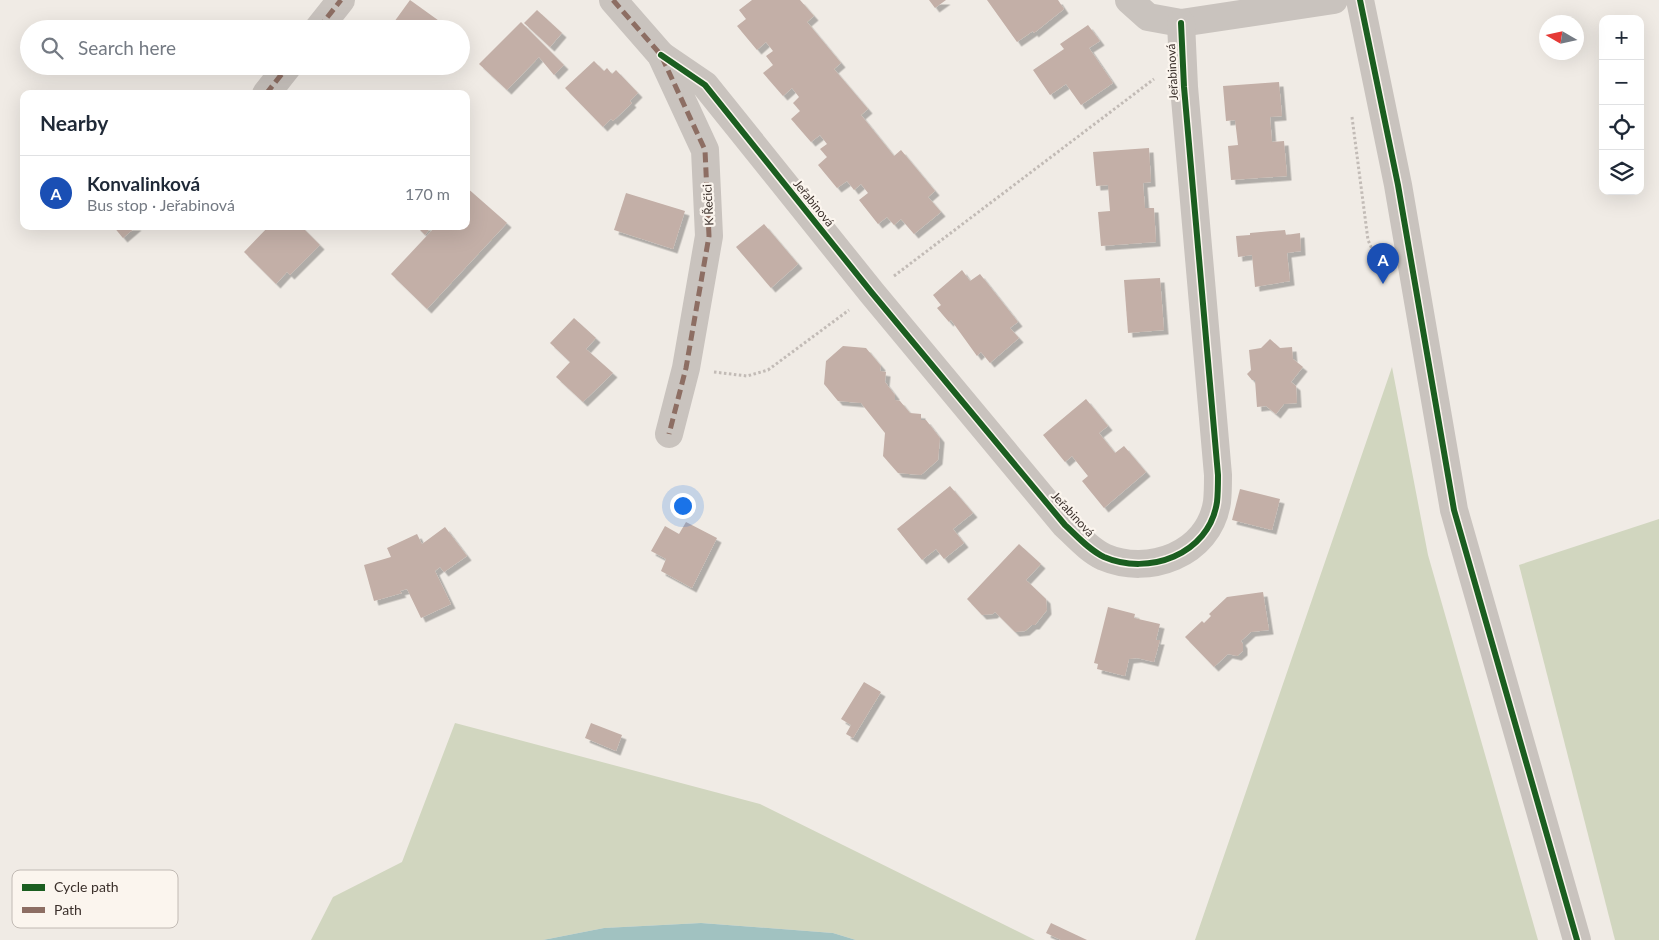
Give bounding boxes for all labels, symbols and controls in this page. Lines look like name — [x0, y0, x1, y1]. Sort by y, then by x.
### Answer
north arrow — [1539, 15, 1584, 60]
map controls — [1599, 15, 1644, 195]
button: + — [1599, 15, 1644, 60]
search box — [20, 20, 470, 75]
icon: search — [38, 34, 66, 62]
text: Search here — [78, 36, 176, 59]
street label: Jeřabinová — [1163, 43, 1181, 101]
button: − — [1599, 60, 1644, 105]
button: locate — [1599, 105, 1644, 150]
text: Nearby — [40, 110, 108, 135]
button: layers — [1599, 150, 1644, 195]
text: Konvalinková — [87, 172, 200, 195]
street label: Jeřabinová — [790, 176, 838, 230]
text: A — [50, 184, 62, 203]
text: 170 m — [405, 184, 450, 203]
street label: K Řečici — [699, 184, 717, 226]
text: Bus stop · Jeřabinová — [87, 195, 235, 214]
pin: A — [1367, 243, 1399, 284]
street label: Jeřabinová — [1048, 488, 1098, 540]
your location — [670, 493, 696, 519]
legend — [12, 870, 178, 928]
text: Cycle path — [54, 878, 119, 895]
text: Path — [54, 901, 82, 918]

